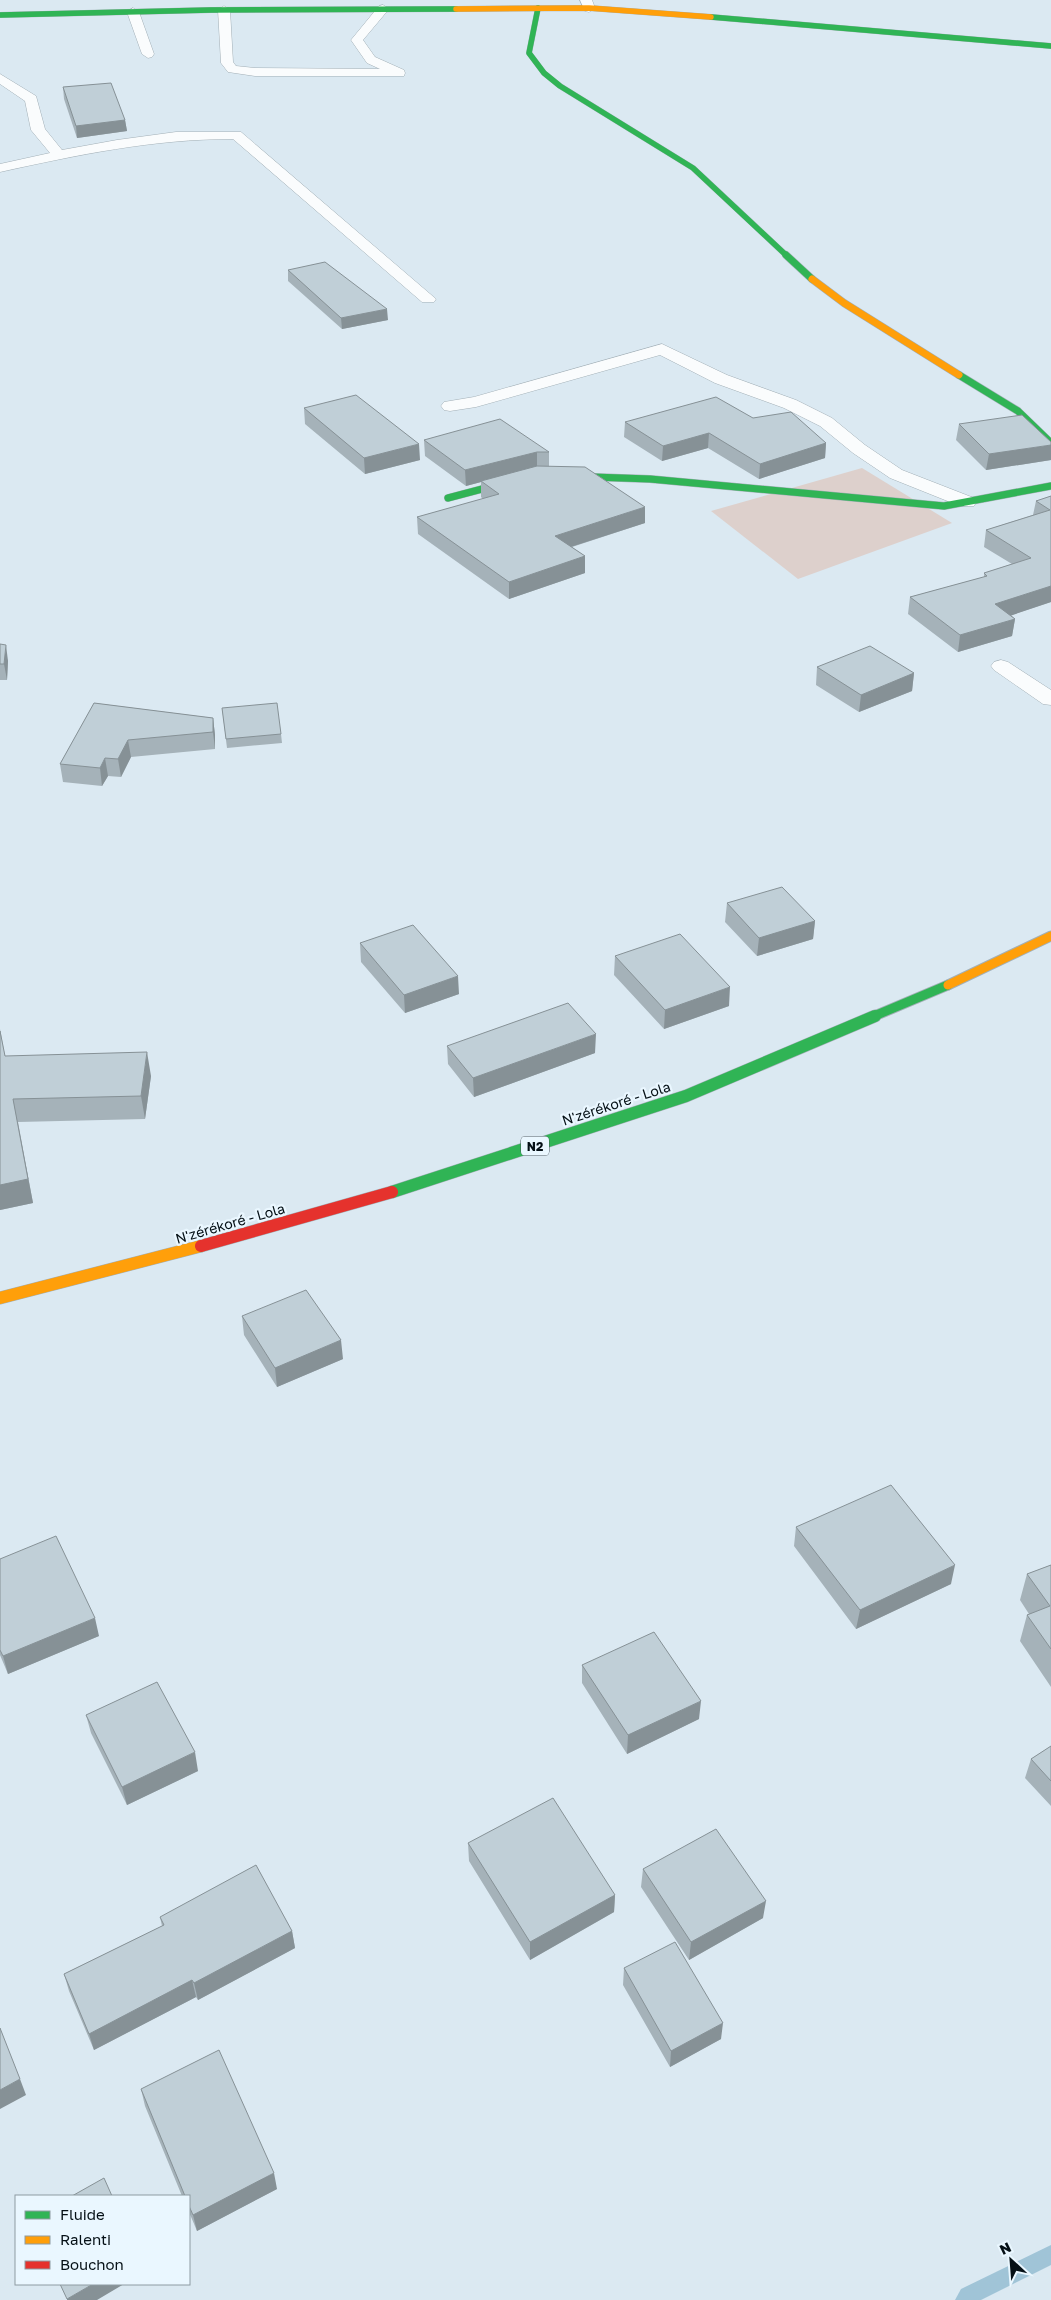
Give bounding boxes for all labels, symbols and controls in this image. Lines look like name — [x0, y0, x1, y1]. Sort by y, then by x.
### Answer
street label: N'zérékoré - Lola — [560, 1077, 672, 1129]
road number: N2 — [521, 1136, 549, 1156]
street label: N'zérékoré - Lola — [173, 1199, 287, 1247]
legend — [15, 2195, 190, 2285]
text: Fluide — [60, 2205, 105, 2223]
text: Ralenti — [60, 2230, 111, 2248]
north arrow — [986, 2235, 1036, 2285]
text: N — [997, 2238, 1014, 2258]
text: Bouchon — [60, 2255, 124, 2273]

